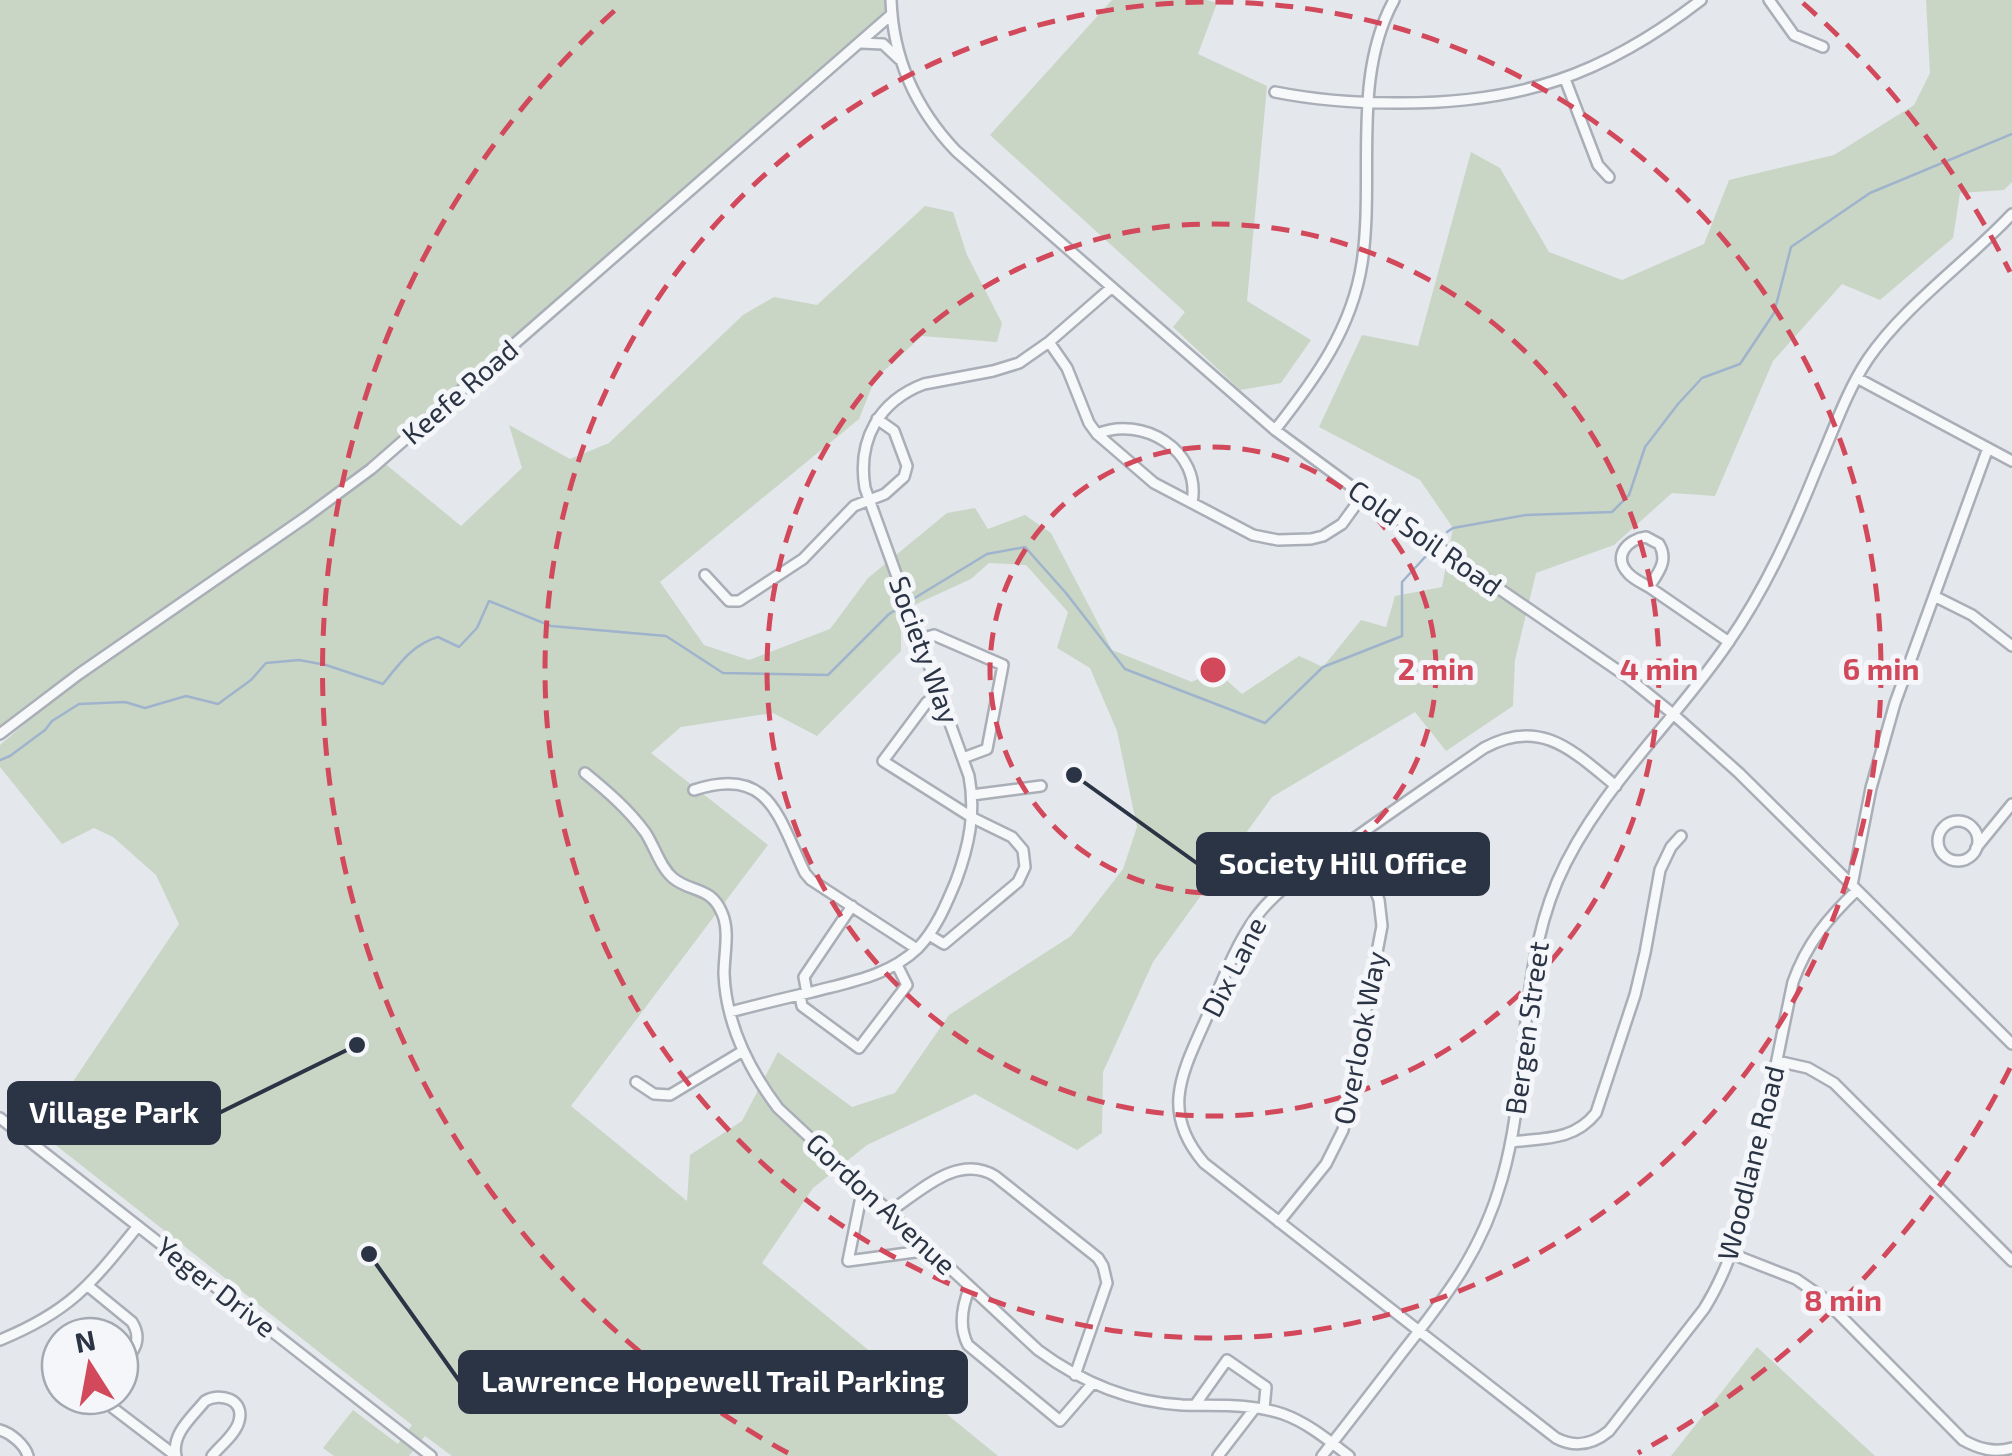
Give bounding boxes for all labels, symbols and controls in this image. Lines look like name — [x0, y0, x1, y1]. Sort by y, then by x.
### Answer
street label: Keefe Road — [394, 332, 524, 451]
street label: Cold Soil Road — [1342, 472, 1509, 603]
street label: Society Way — [883, 571, 967, 728]
text: 2 min — [1398, 650, 1474, 686]
text: 4 min — [1620, 650, 1698, 686]
text: 6 min — [1843, 650, 1919, 686]
centre of rings — [1195, 652, 1231, 688]
callout: Society Hill Office — [1198, 834, 1488, 894]
text: Society Hill Office — [1219, 844, 1467, 881]
street label: Dix Lane — [1194, 911, 1273, 1022]
street label: Bergen Street — [1497, 939, 1555, 1117]
street label: Overlook Way — [1326, 948, 1393, 1127]
street label: Woodlane Road — [1709, 1062, 1791, 1264]
callout: Village Park — [9, 1083, 219, 1143]
text: Village Park — [29, 1093, 199, 1129]
street label: Gordon Avenue — [800, 1125, 964, 1281]
street label: Yeger Drive — [150, 1229, 283, 1344]
text: 8 min — [1804, 1281, 1882, 1317]
north arrow — [40, 1316, 140, 1416]
text: N — [72, 1322, 98, 1359]
callout: Lawrence Hopewell Trail Parking — [460, 1352, 966, 1412]
text: Lawrence Hopewell Trail Parking — [481, 1362, 945, 1398]

